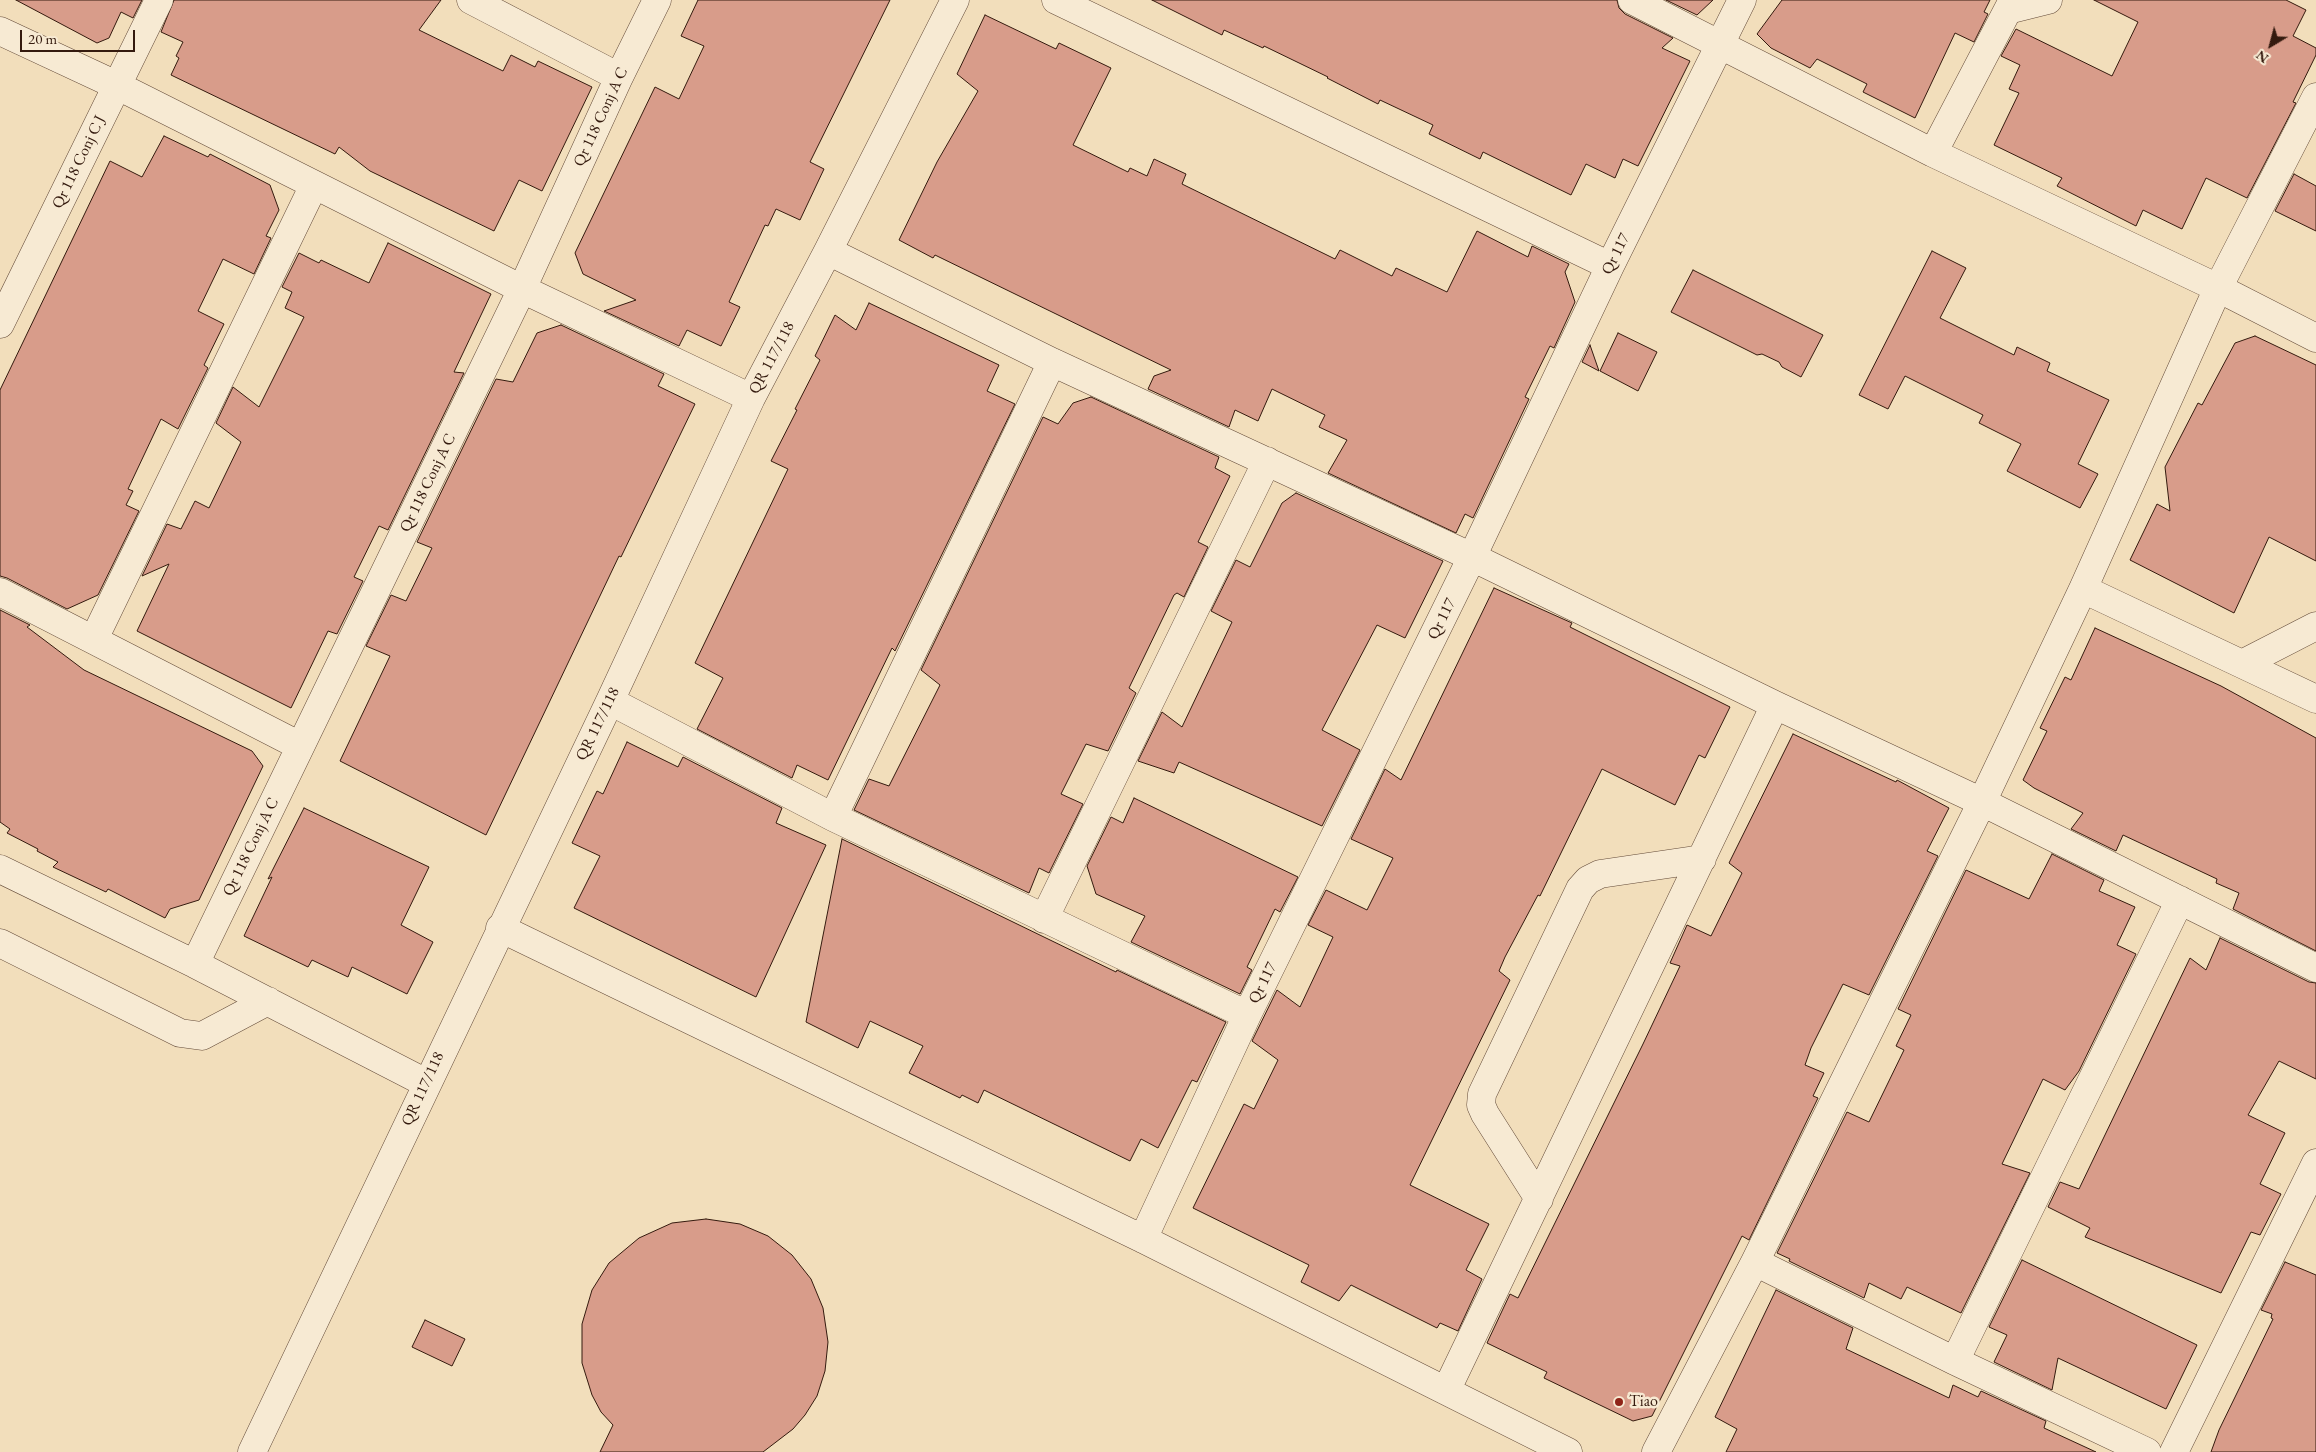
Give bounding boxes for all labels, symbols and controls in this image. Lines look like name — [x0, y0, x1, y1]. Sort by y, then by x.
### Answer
scale bar — [22, 20, 138, 52]
north arrow — [2246, 20, 2296, 70]
text: 20 m — [28, 29, 57, 48]
text: N — [2252, 46, 2272, 68]
street label: Qr 118 Conj A C — [570, 64, 632, 170]
street label: Qr 118 Conj C J — [48, 112, 110, 212]
street label: Qr 117 — [1598, 230, 1634, 278]
street label: QR 117/118 — [745, 318, 799, 398]
street label: Qr 118 Conj A C — [396, 431, 460, 535]
street label: Qr 117 — [1424, 595, 1460, 643]
street label: QR 117/118 — [572, 684, 624, 764]
street label: Qr 118 Conj A C — [219, 795, 283, 899]
street label: Qr 117 — [1245, 959, 1281, 1007]
street label: QR 117/118 — [398, 1049, 448, 1129]
place label: Tiao — [1629, 1392, 1658, 1412]
marker: Tiao — [1613, 1396, 1625, 1408]

